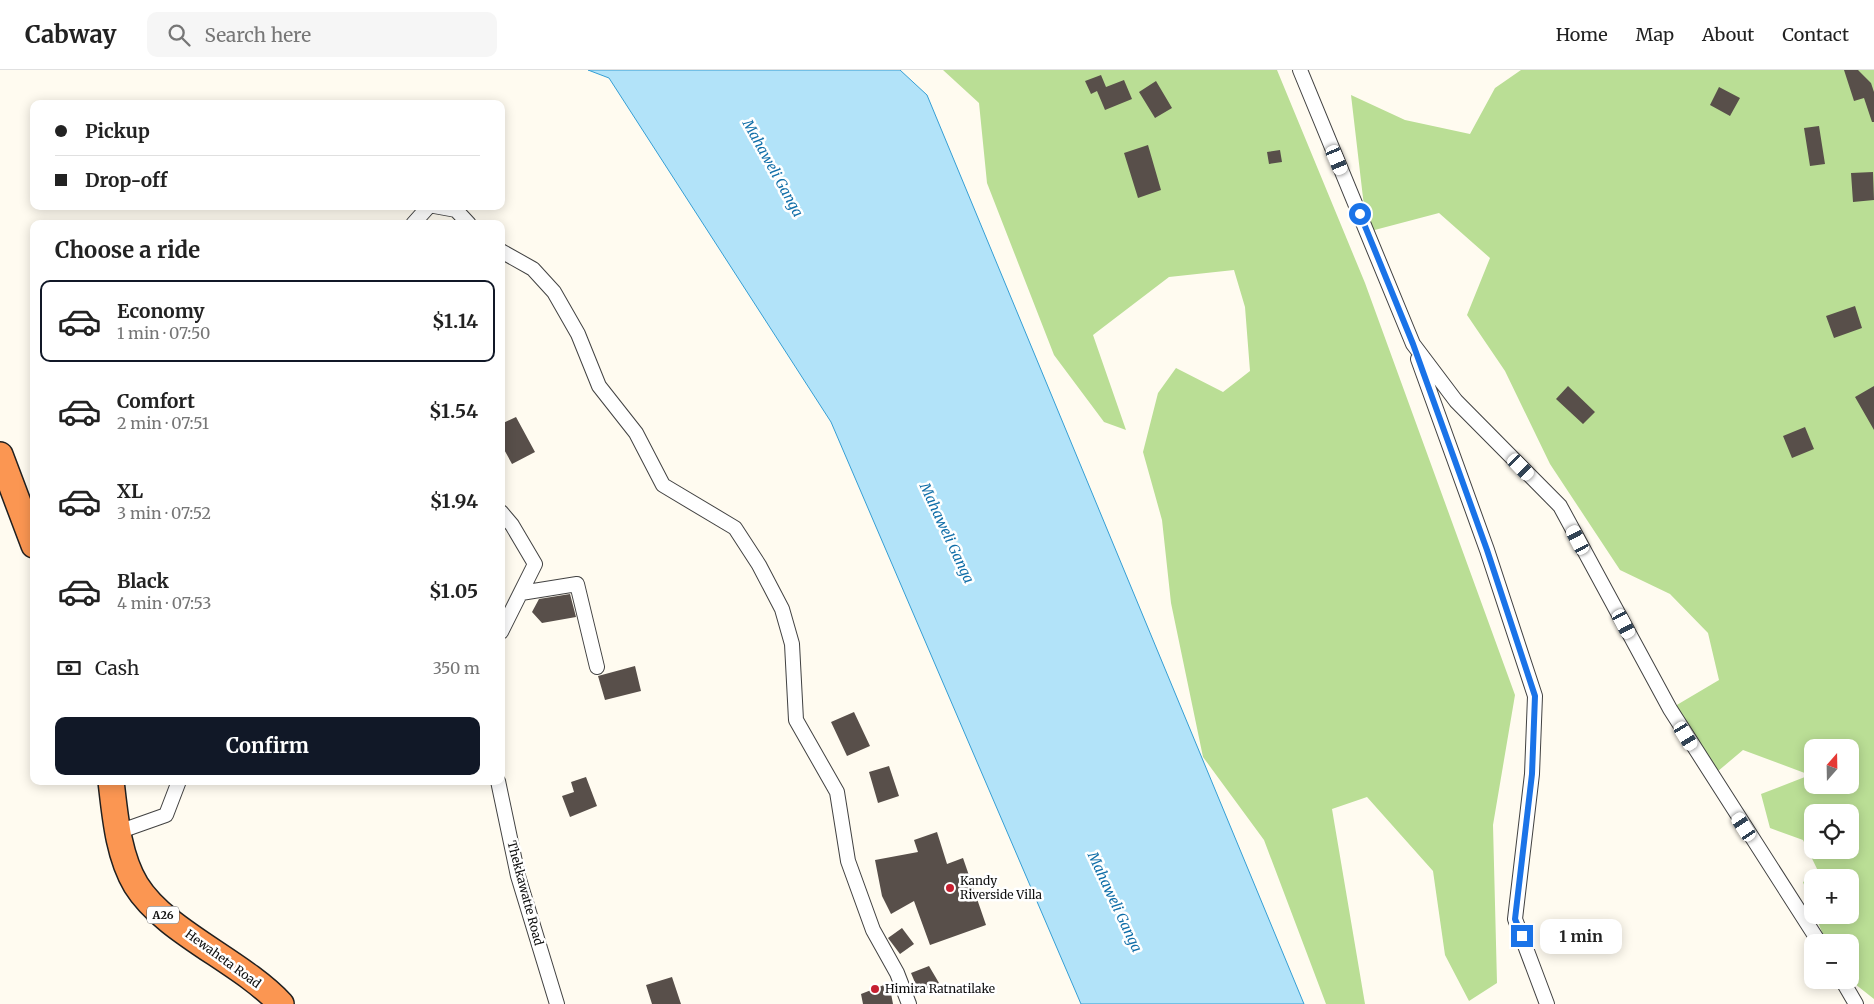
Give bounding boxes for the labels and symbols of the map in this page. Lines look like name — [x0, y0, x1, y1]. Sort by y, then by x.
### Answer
water label: Mahaweli Ganga — [738, 115, 807, 220]
car — [1324, 143, 1349, 177]
route start — [1349, 203, 1371, 225]
car — [1505, 451, 1536, 483]
water label: Mahaweli Ganga — [915, 479, 978, 586]
car — [1564, 523, 1591, 557]
car — [1610, 607, 1637, 641]
car — [1671, 719, 1700, 753]
north arrow — [1804, 739, 1859, 794]
car — [1729, 810, 1758, 844]
street label: Thekkawatte Road — [504, 839, 547, 947]
water label: Mahaweli Ganga — [1083, 848, 1146, 955]
place label: Kandy Riverside Villa — [960, 873, 1043, 902]
marker: Kandy Riverside Villa — [944, 882, 956, 894]
road number: A26 — [147, 906, 179, 924]
callout: 1 min — [1540, 918, 1622, 954]
route end — [1511, 925, 1533, 947]
street label: Hewaheta Road — [183, 926, 264, 991]
place label: Himira Ratnatilake — [885, 981, 995, 996]
marker: Himira Ratnatilake — [869, 983, 881, 995]

